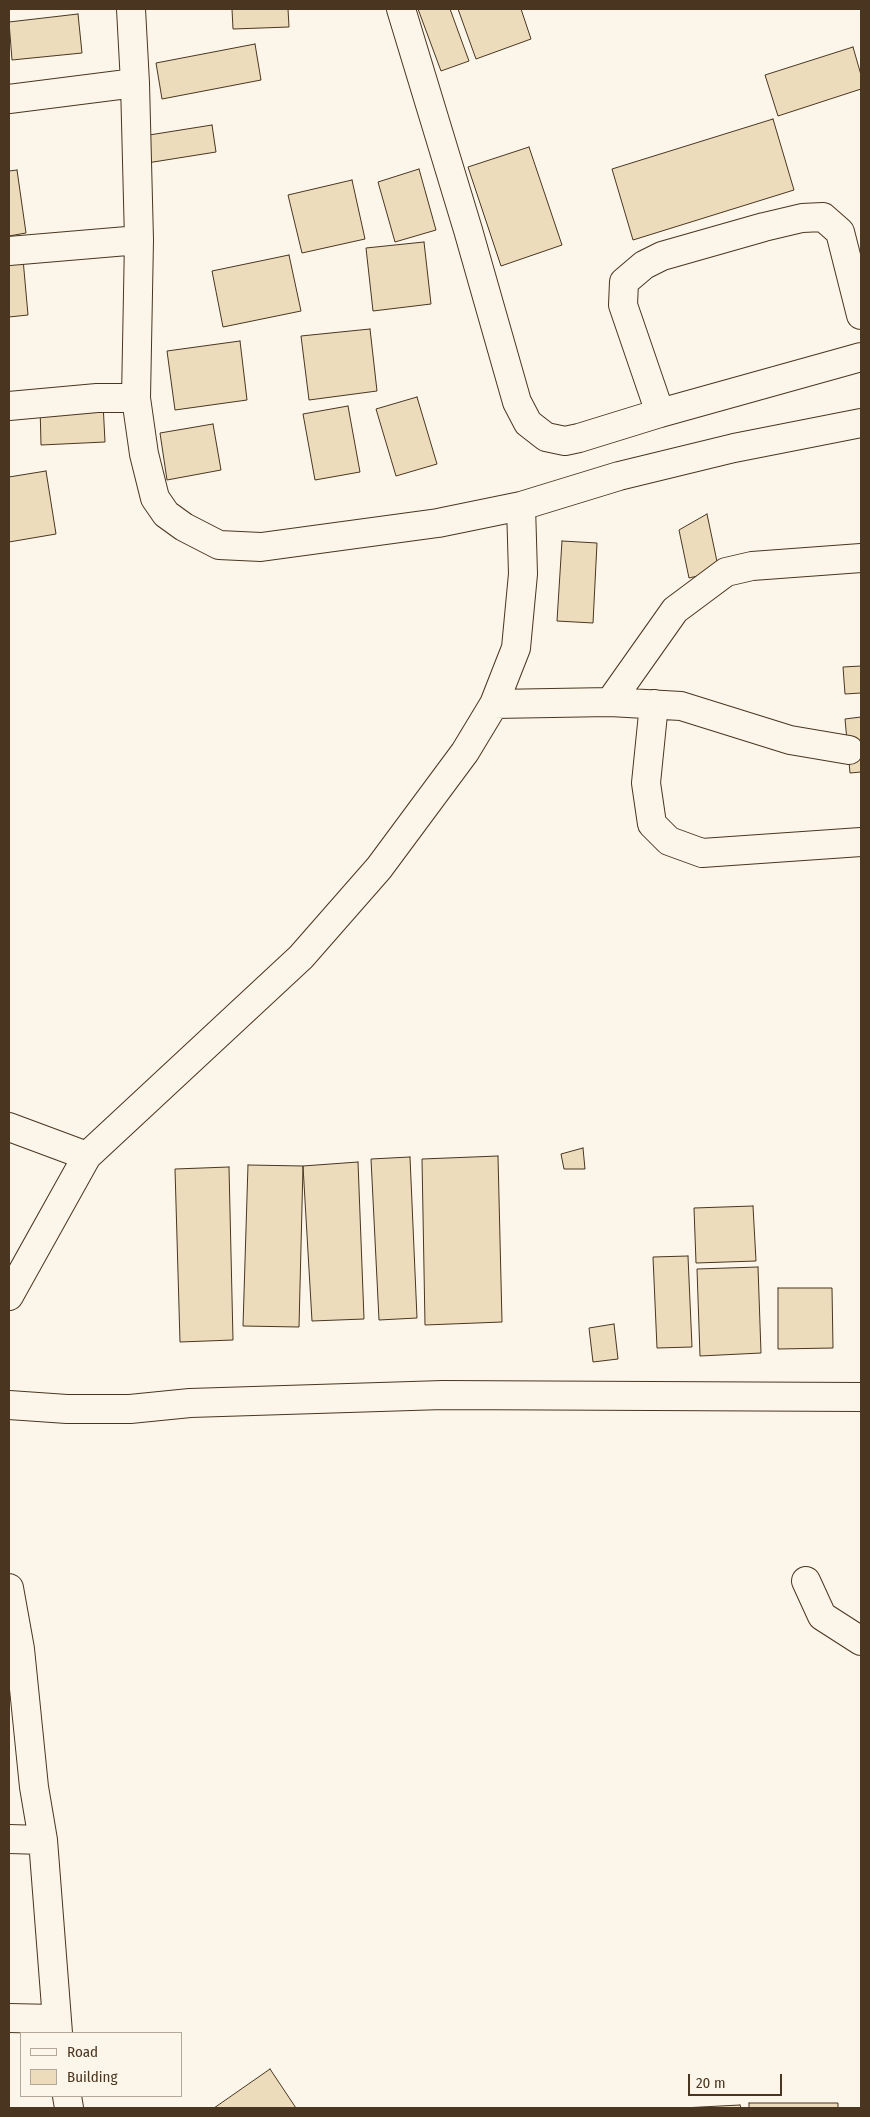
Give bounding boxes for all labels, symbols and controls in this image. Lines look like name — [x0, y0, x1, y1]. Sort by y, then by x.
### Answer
legend — [20, 2032, 182, 2097]
text: Road — [67, 2043, 98, 2061]
scale bar — [690, 2064, 784, 2096]
text: Building — [67, 2068, 118, 2086]
text: 20 m — [696, 2074, 726, 2092]

